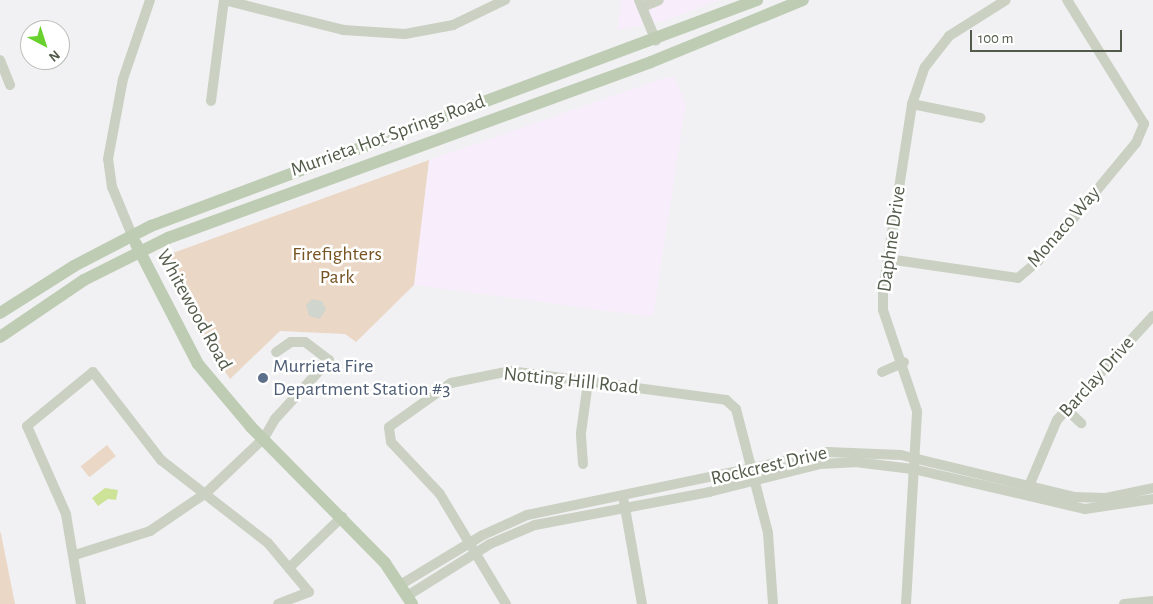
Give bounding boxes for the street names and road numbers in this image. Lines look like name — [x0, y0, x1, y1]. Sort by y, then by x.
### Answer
street label: Murrieta Hot Springs Road — [287, 90, 489, 182]
street label: Monaco Way — [1022, 182, 1106, 272]
street label: Daphne Drive — [873, 184, 911, 294]
street label: Whitewood Road — [151, 245, 237, 375]
street label: Barclay Drive — [1054, 331, 1140, 423]
street label: Notting Hill Road — [502, 362, 640, 400]
street label: Rockcrest Drive — [709, 441, 829, 491]

